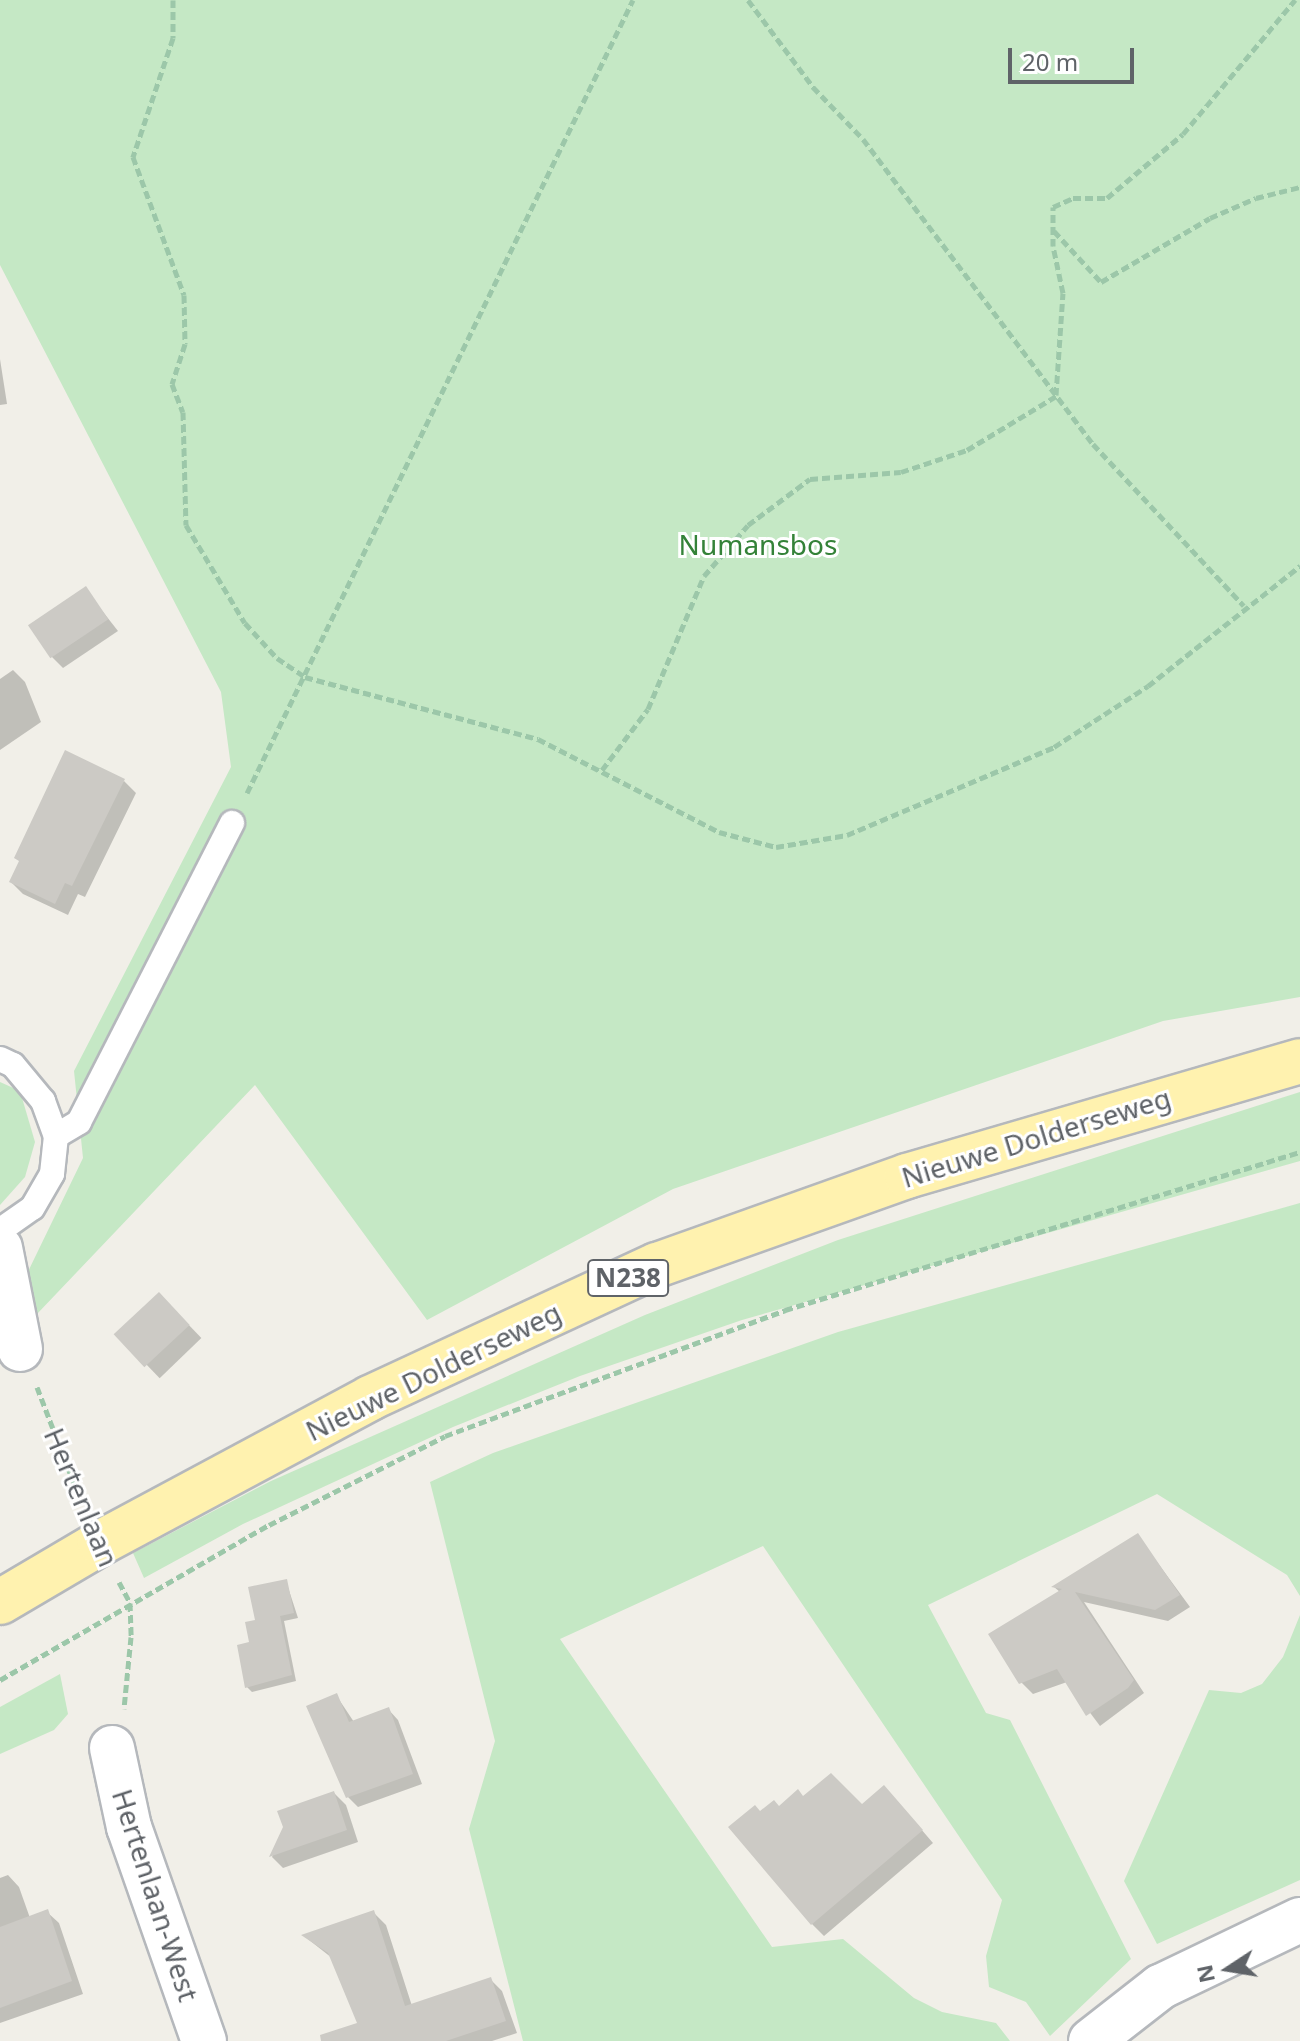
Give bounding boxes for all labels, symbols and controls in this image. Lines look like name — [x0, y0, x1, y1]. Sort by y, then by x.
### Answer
scale bar — [1012, 32, 1138, 82]
text: 20 m — [1022, 45, 1078, 78]
park label: Numansbos — [679, 527, 837, 561]
street label: Nieuwe Dolderseweg — [897, 1080, 1175, 1194]
road number: N238 — [586, 1256, 670, 1300]
street label: Nieuwe Dolderseweg — [300, 1295, 566, 1447]
street label: Hertenlaan — [38, 1423, 126, 1571]
street label: Hertenlaan-West — [106, 1785, 206, 2005]
north arrow — [1188, 1929, 1268, 2009]
text: N — [1188, 1962, 1221, 1986]

